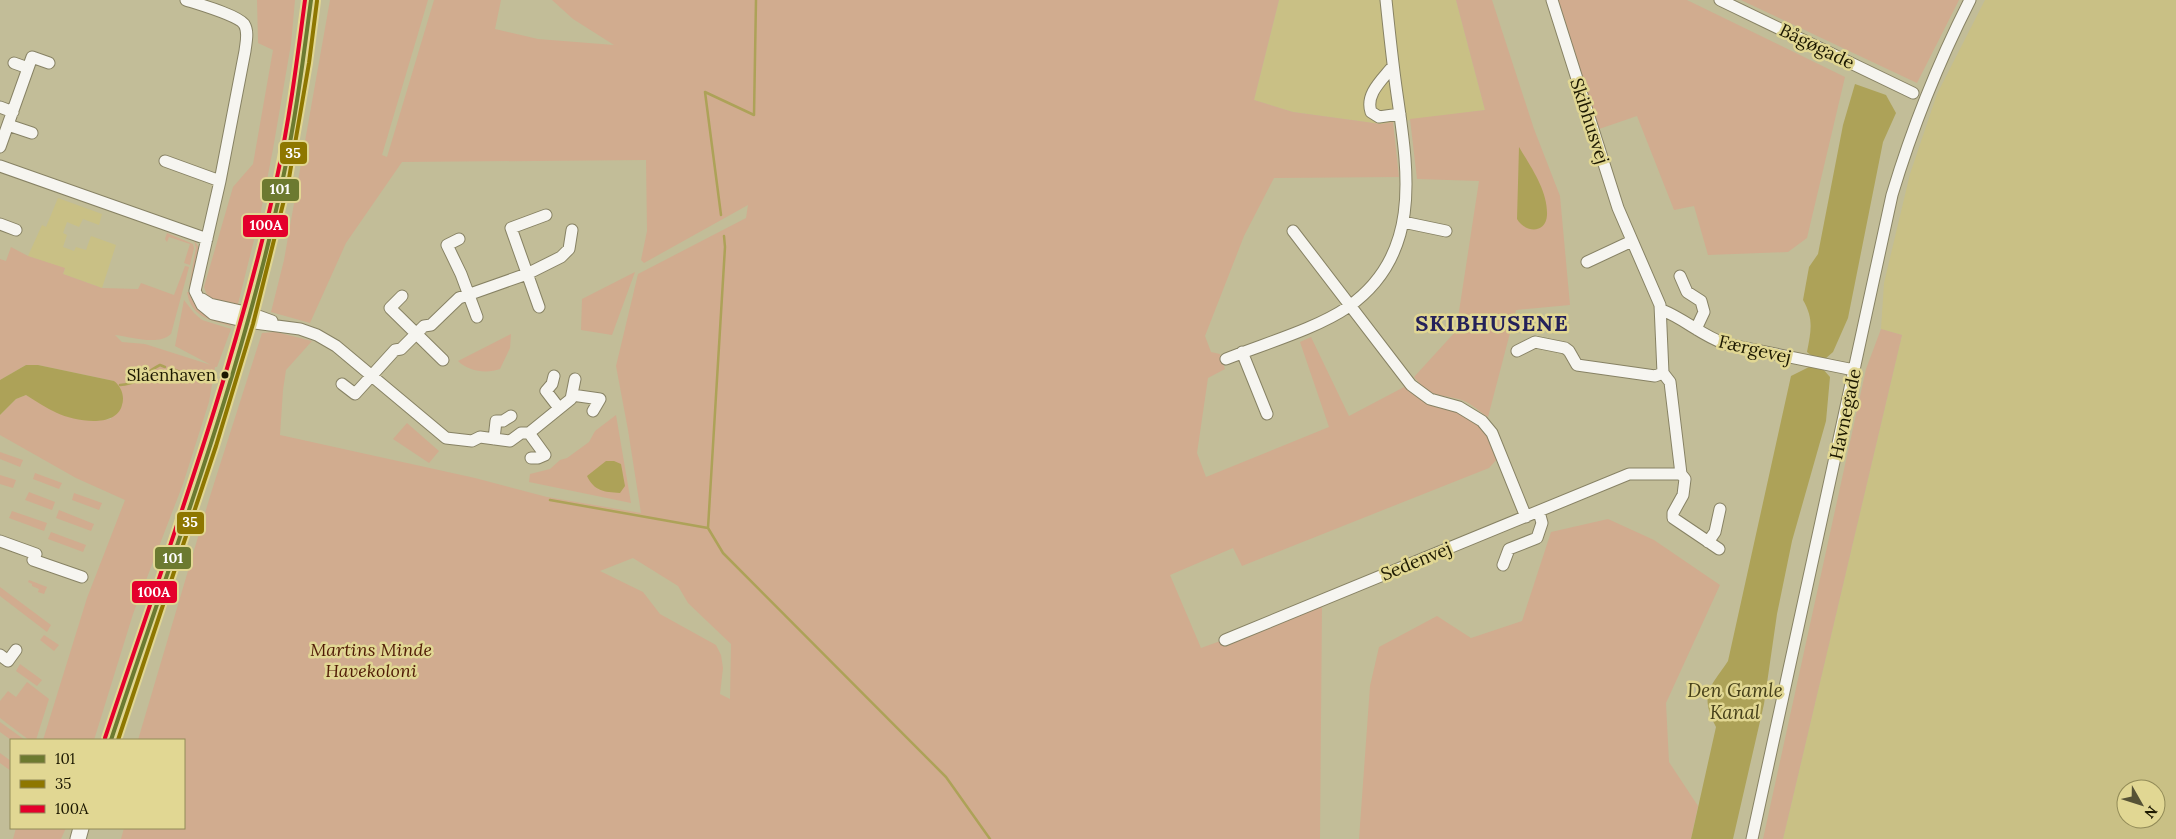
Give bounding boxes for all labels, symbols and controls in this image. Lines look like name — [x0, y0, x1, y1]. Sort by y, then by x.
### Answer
street label: Bågøgade — [1776, 18, 1858, 74]
street label: Skibhusvej — [1565, 75, 1615, 167]
line badge: 35 — [279, 141, 308, 165]
text: 35 — [285, 144, 301, 162]
line badge: 101 — [261, 178, 300, 202]
text: 101 — [270, 180, 290, 198]
line badge: 100A — [242, 214, 289, 238]
text: 100A — [250, 216, 283, 234]
district label: SKIBHUSENE — [1415, 309, 1569, 337]
street label: Færgevej — [1716, 329, 1794, 369]
place label: Slåenhaven — [127, 364, 216, 386]
street label: Havnegade — [1824, 366, 1866, 462]
marker: Slåenhaven — [220, 370, 230, 380]
line badge: 35 — [176, 511, 205, 535]
text: 35 — [182, 513, 198, 531]
street label: Sedenvej — [1377, 536, 1455, 586]
line badge: 101 — [154, 546, 192, 570]
text: 101 — [163, 549, 183, 567]
line badge: 100A — [131, 580, 178, 604]
text: 100A — [138, 583, 171, 601]
park label: Martins Minde Havekoloni — [310, 638, 432, 682]
water label: Den Gamle Kanal — [1687, 678, 1783, 724]
legend — [10, 739, 185, 829]
text: 101 — [55, 749, 75, 768]
text: 35 — [55, 774, 72, 793]
north arrow — [2116, 779, 2166, 829]
text: 100A — [55, 799, 89, 818]
text: N — [2141, 802, 2162, 822]

